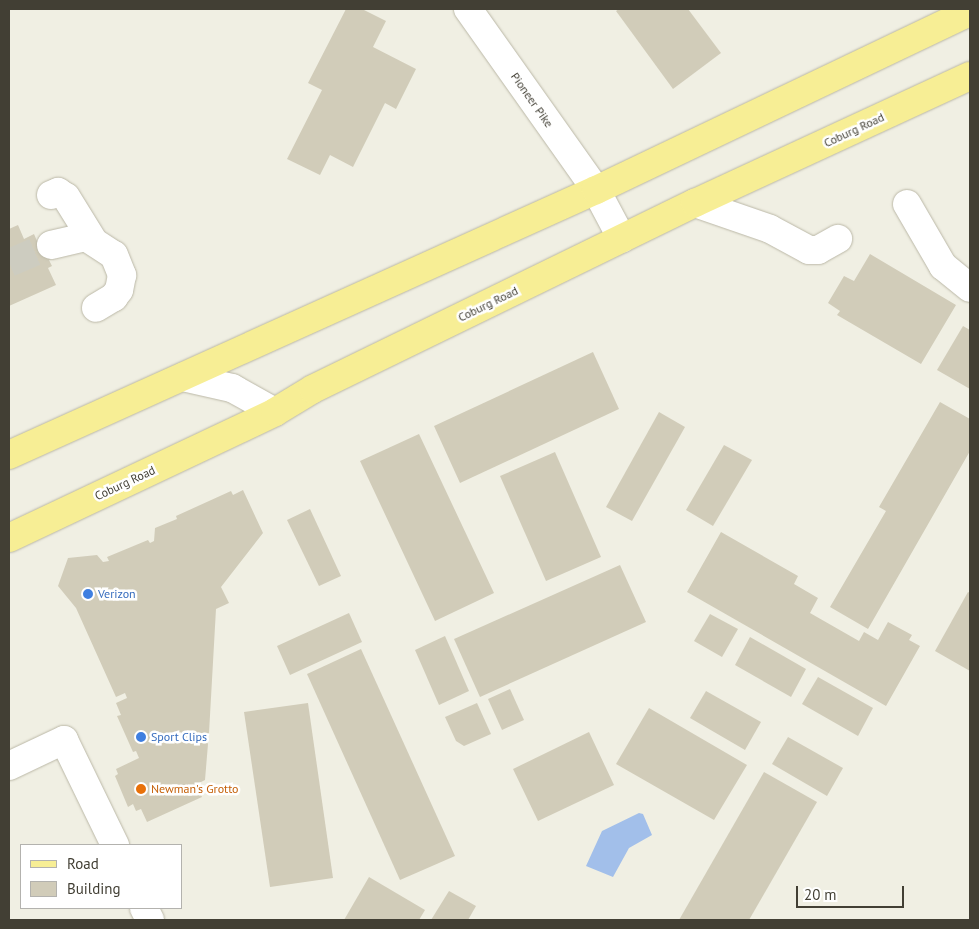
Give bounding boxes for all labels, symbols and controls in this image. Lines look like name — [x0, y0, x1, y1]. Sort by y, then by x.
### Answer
street label: Pioneer Pike — [508, 70, 556, 130]
street label: Coburg Road — [822, 110, 886, 150]
street label: Coburg Road — [456, 283, 520, 325]
street label: Coburg Road — [93, 463, 157, 503]
place label: Verizon — [98, 587, 136, 601]
marker: Verizon — [82, 588, 94, 600]
place label: Sport Clips — [151, 730, 207, 744]
marker: Sport Clips — [135, 731, 147, 743]
place label: Newman's Grotto — [151, 782, 239, 796]
marker: Newman's Grotto — [135, 783, 147, 795]
legend — [20, 844, 182, 909]
text: Road — [67, 854, 99, 873]
scale bar — [799, 876, 906, 908]
text: Building — [67, 879, 121, 898]
text: 20 m — [804, 885, 837, 904]

